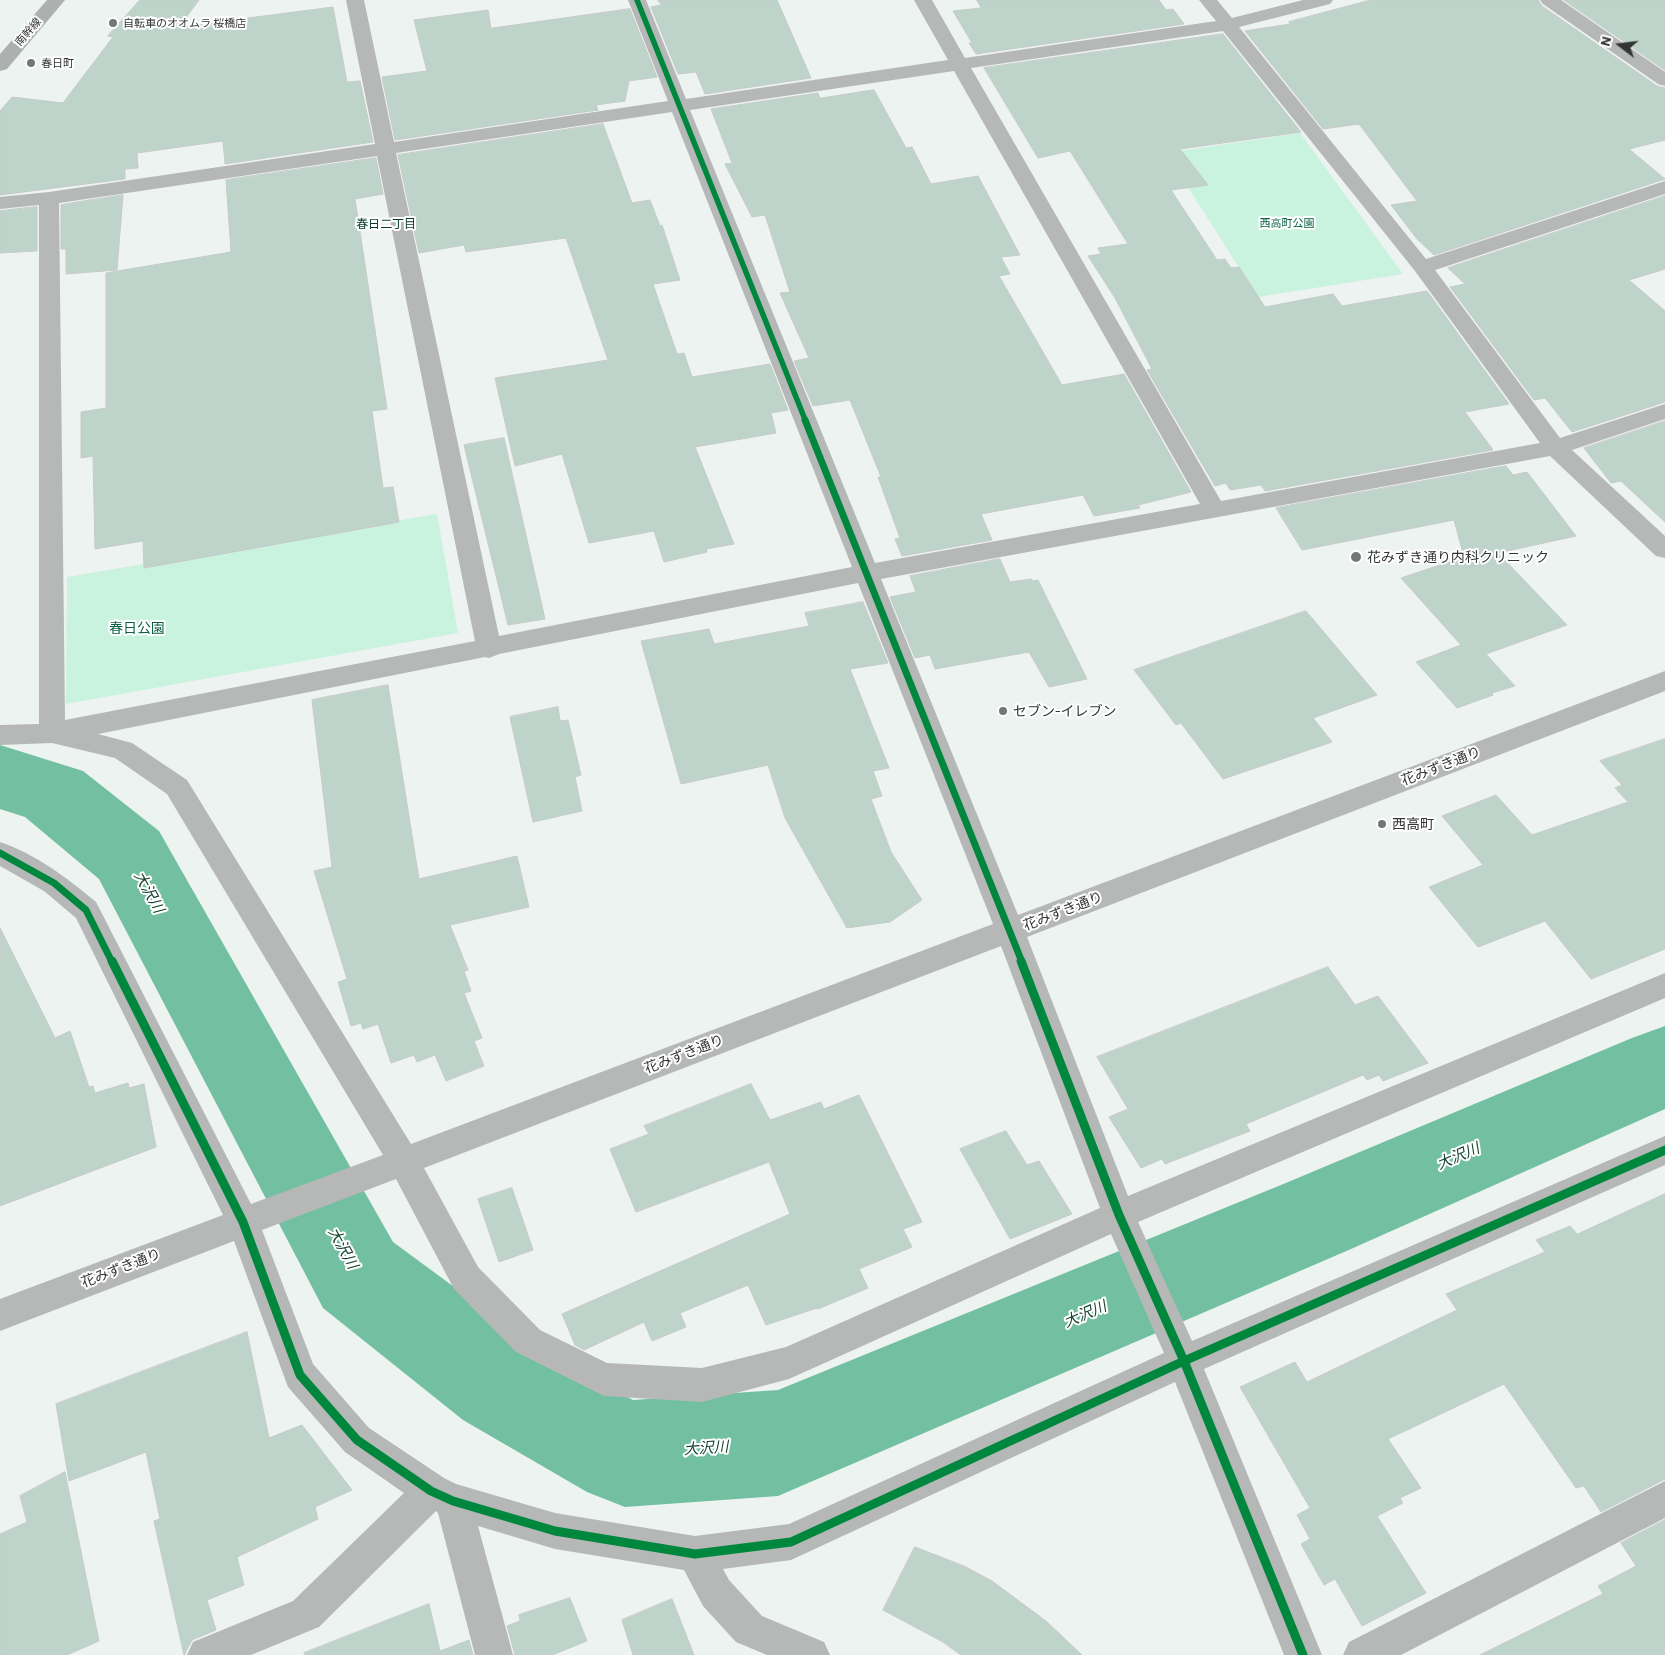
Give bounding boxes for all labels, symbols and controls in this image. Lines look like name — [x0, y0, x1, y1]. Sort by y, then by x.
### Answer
street label: 南幹線 — [12, 15, 44, 49]
place label: 自転車のオオムラ 桜橋店 — [123, 16, 246, 30]
marker: 自転車のオオムラ 桜橋店 — [107, 17, 119, 29]
north arrow — [1595, 20, 1645, 70]
text: N — [1596, 34, 1614, 48]
place label: 春日町 — [41, 56, 74, 70]
marker: 春日町 — [25, 57, 37, 69]
park label: 西高町公園 — [1260, 216, 1314, 230]
district label: 春日二丁目 — [356, 217, 416, 231]
place label: 花みずき通り内科クリニック — [1367, 549, 1549, 565]
marker: 花みずき通り内科クリニック — [1349, 550, 1363, 564]
park label: 春日公園 — [109, 620, 165, 636]
place label: セブン-イレブン — [1013, 703, 1117, 719]
marker: セブン-イレブン — [997, 705, 1009, 717]
street label: 花みずき通り — [1399, 743, 1483, 789]
place label: 西高町 — [1392, 816, 1434, 832]
marker: 西高町 — [1376, 818, 1388, 830]
water label: 大沢川 — [130, 868, 168, 916]
street label: 花みずき通り — [1021, 888, 1105, 934]
street label: 花みずき通り — [642, 1031, 726, 1077]
water label: 大沢川 — [1434, 1139, 1482, 1173]
water label: 大沢川 — [324, 1224, 362, 1272]
street label: 花みずき通り — [79, 1245, 163, 1291]
water label: 大沢川 — [1061, 1297, 1109, 1331]
water label: 大沢川 — [683, 1437, 729, 1459]

